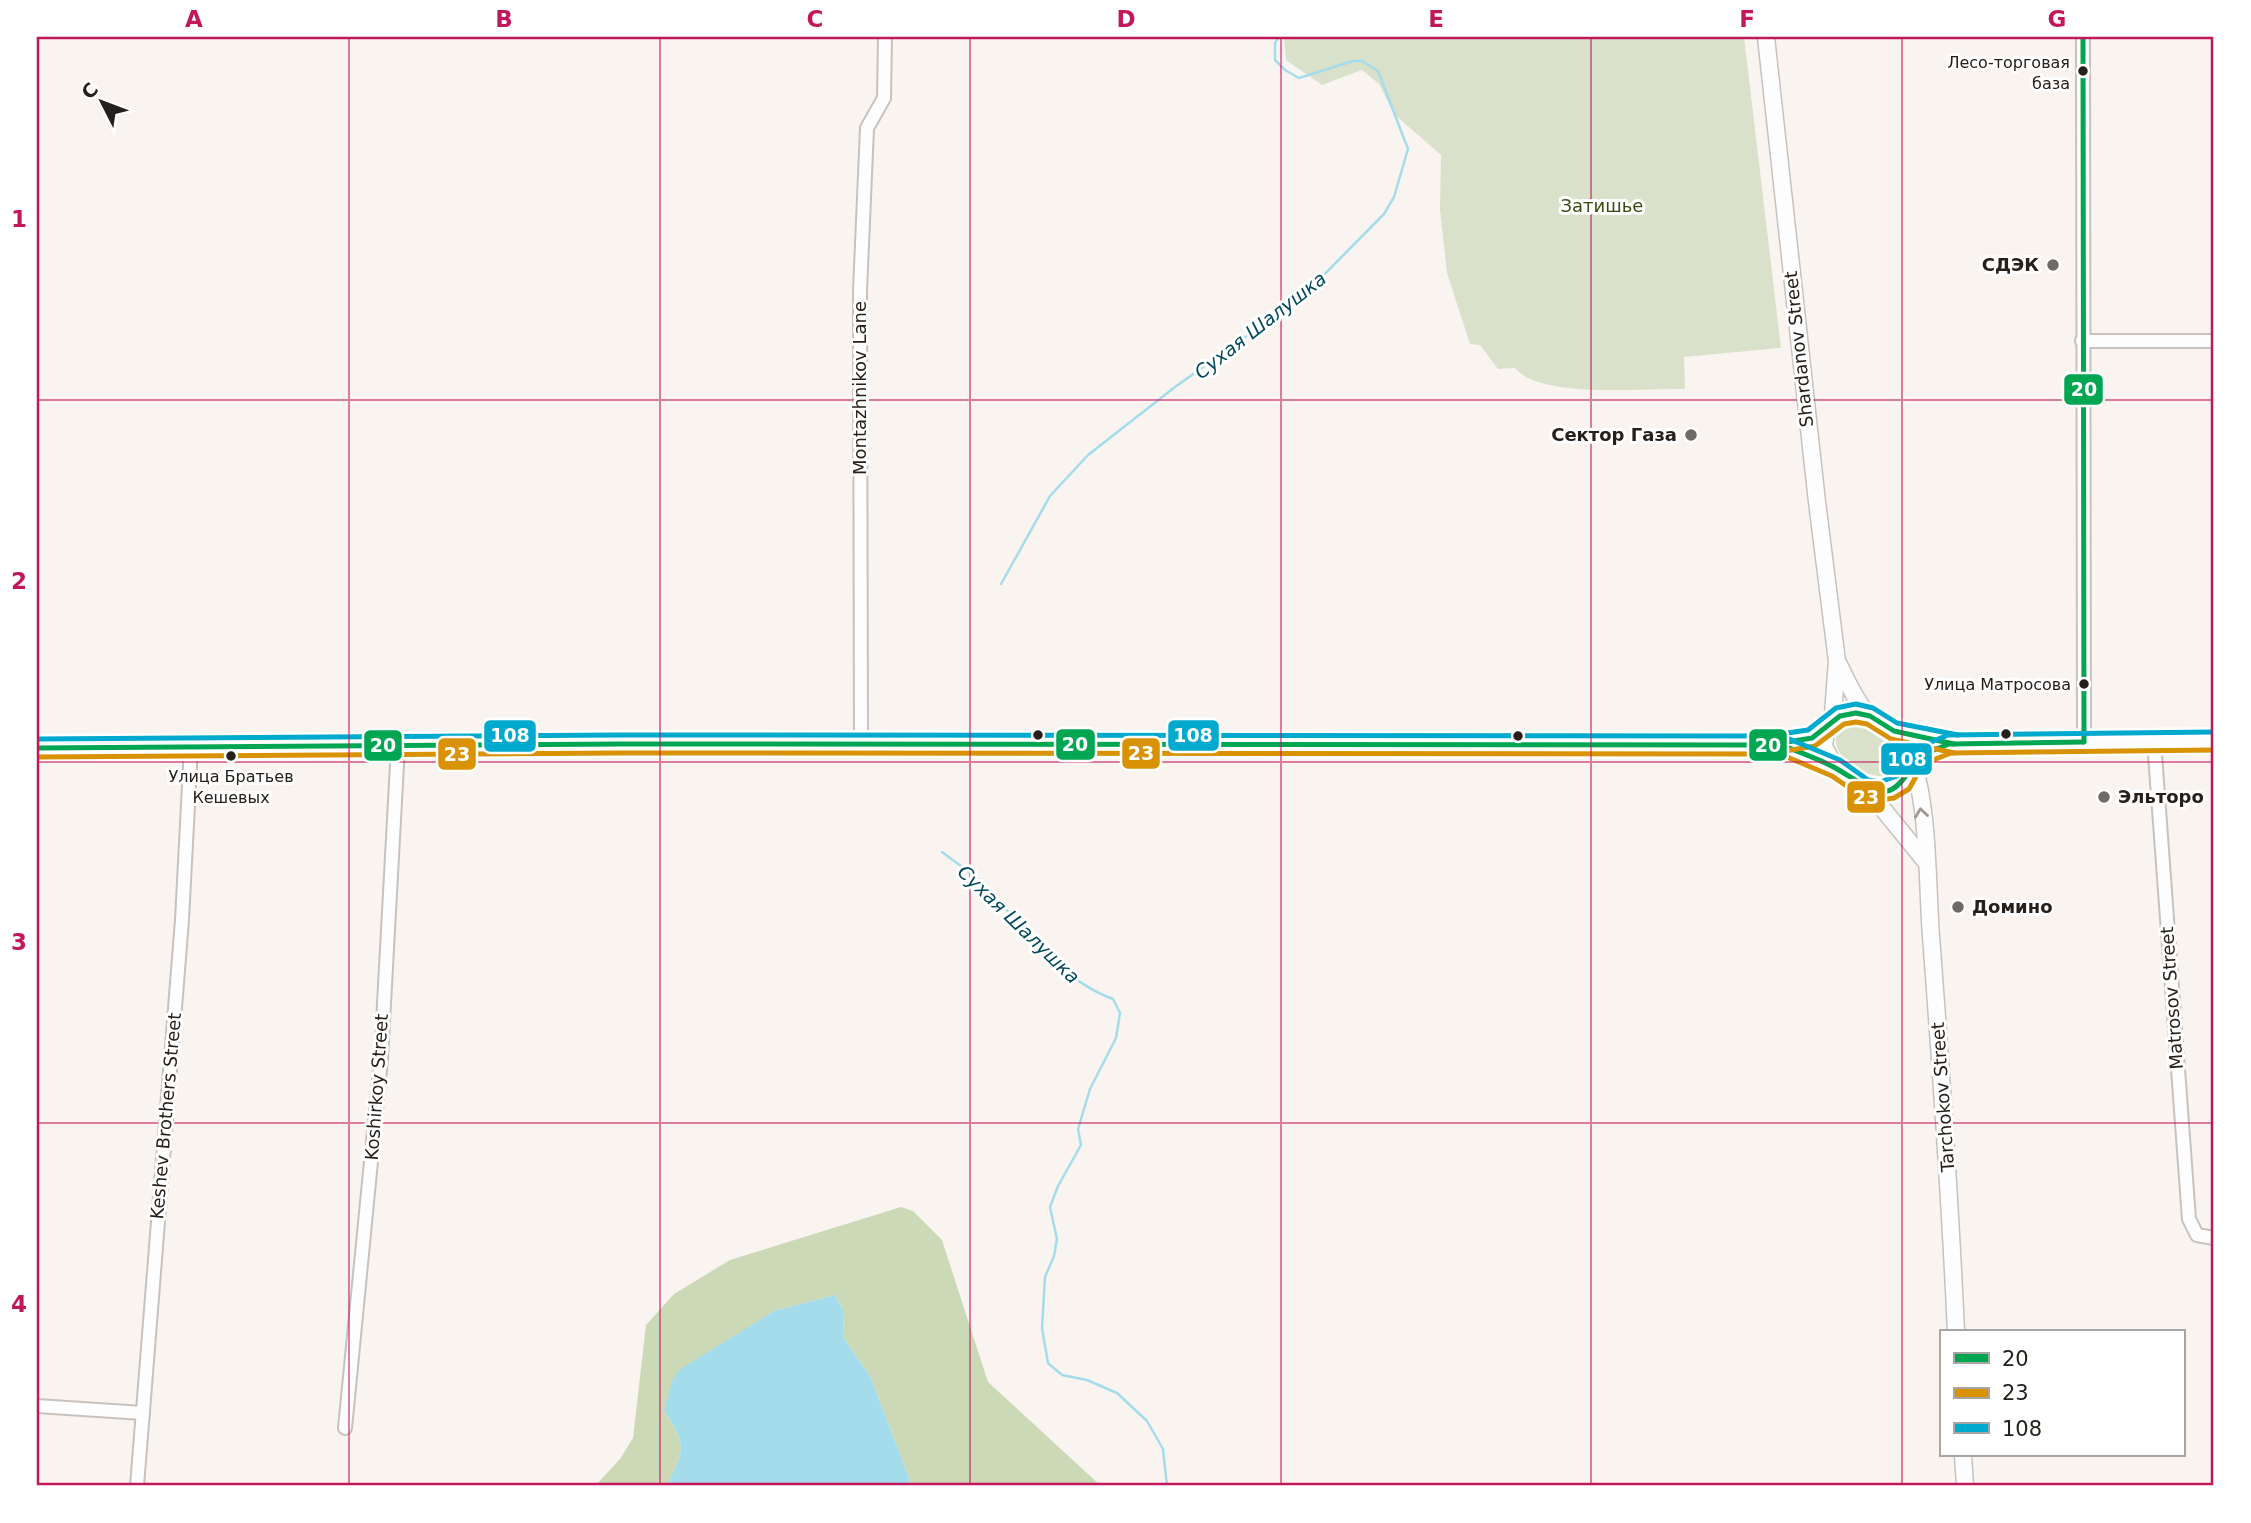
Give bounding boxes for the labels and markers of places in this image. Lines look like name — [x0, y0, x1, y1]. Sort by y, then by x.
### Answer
place label: Лесо-торговая база — [1947, 53, 2070, 93]
marker: Лесо-торговая база — [2076, 64, 2090, 78]
place label: СДЭК — [1982, 254, 2039, 275]
marker: СДЭК — [2045, 257, 2061, 273]
place label: Сектор Газа — [1551, 424, 1677, 445]
marker: Сектор Газа — [1683, 427, 1699, 443]
place label: Улица Матросова — [1924, 675, 2071, 694]
marker: Улица Матросова — [2077, 677, 2091, 691]
unlabelled marker — [1999, 727, 2013, 741]
unlabelled marker — [1031, 728, 1045, 742]
unlabelled marker — [1511, 729, 1525, 743]
marker: Улица Братьев Кешевых — [224, 749, 238, 763]
place label: Улица Братьев Кешевых — [168, 767, 294, 807]
place label: Эльторо — [2118, 786, 2204, 807]
marker: Эльторо — [2096, 789, 2112, 805]
place label: Домино — [1972, 896, 2053, 917]
marker: Домино — [1950, 899, 1966, 915]

